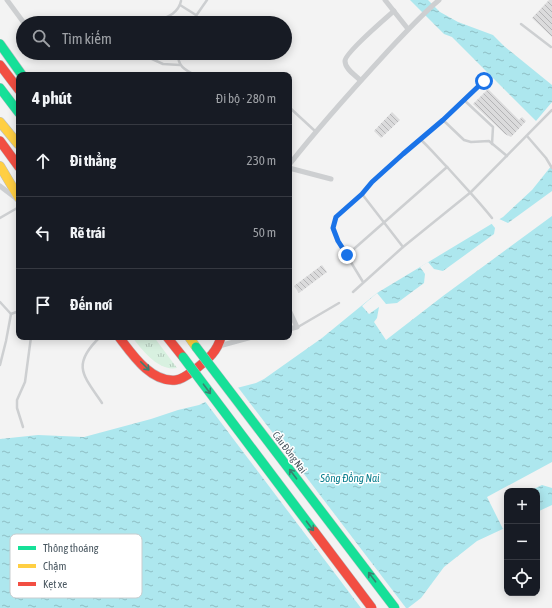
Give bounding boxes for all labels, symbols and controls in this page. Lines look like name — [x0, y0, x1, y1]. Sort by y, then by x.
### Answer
search box — [16, 16, 292, 60]
icon: search — [30, 27, 52, 49]
text: Tìm kiếm — [62, 30, 112, 47]
route start — [475, 72, 493, 90]
text: 4 phút — [32, 88, 72, 108]
text: Đi bộ · 280 m — [216, 91, 276, 106]
icon: ahead — [32, 150, 54, 172]
text: Đi thẳng — [70, 152, 116, 169]
text: 230 m — [247, 153, 276, 168]
icon: left — [32, 222, 54, 244]
text: Rẽ trái — [70, 224, 105, 241]
text: 50 m — [253, 225, 276, 240]
route end — [338, 246, 356, 264]
icon: arrive — [32, 294, 54, 316]
text: Đến nơi — [70, 296, 112, 313]
one-way arrow — [140, 361, 150, 371]
one-way arrow — [202, 383, 211, 394]
street label: Cầu Đồng Nai — [270, 429, 309, 475]
one-way arrow — [289, 468, 297, 479]
water label: Sông Đồng Nai — [319, 472, 380, 484]
map controls — [504, 488, 540, 596]
button: + — [504, 488, 540, 524]
one-way arrow — [306, 520, 314, 531]
button: − — [504, 524, 540, 560]
legend — [10, 534, 142, 598]
text: Thông thoáng — [43, 542, 99, 554]
text: Chậm — [43, 560, 66, 573]
button: locate — [504, 560, 540, 596]
one-way arrow — [368, 572, 376, 583]
text: Kẹt xe — [43, 578, 67, 591]

